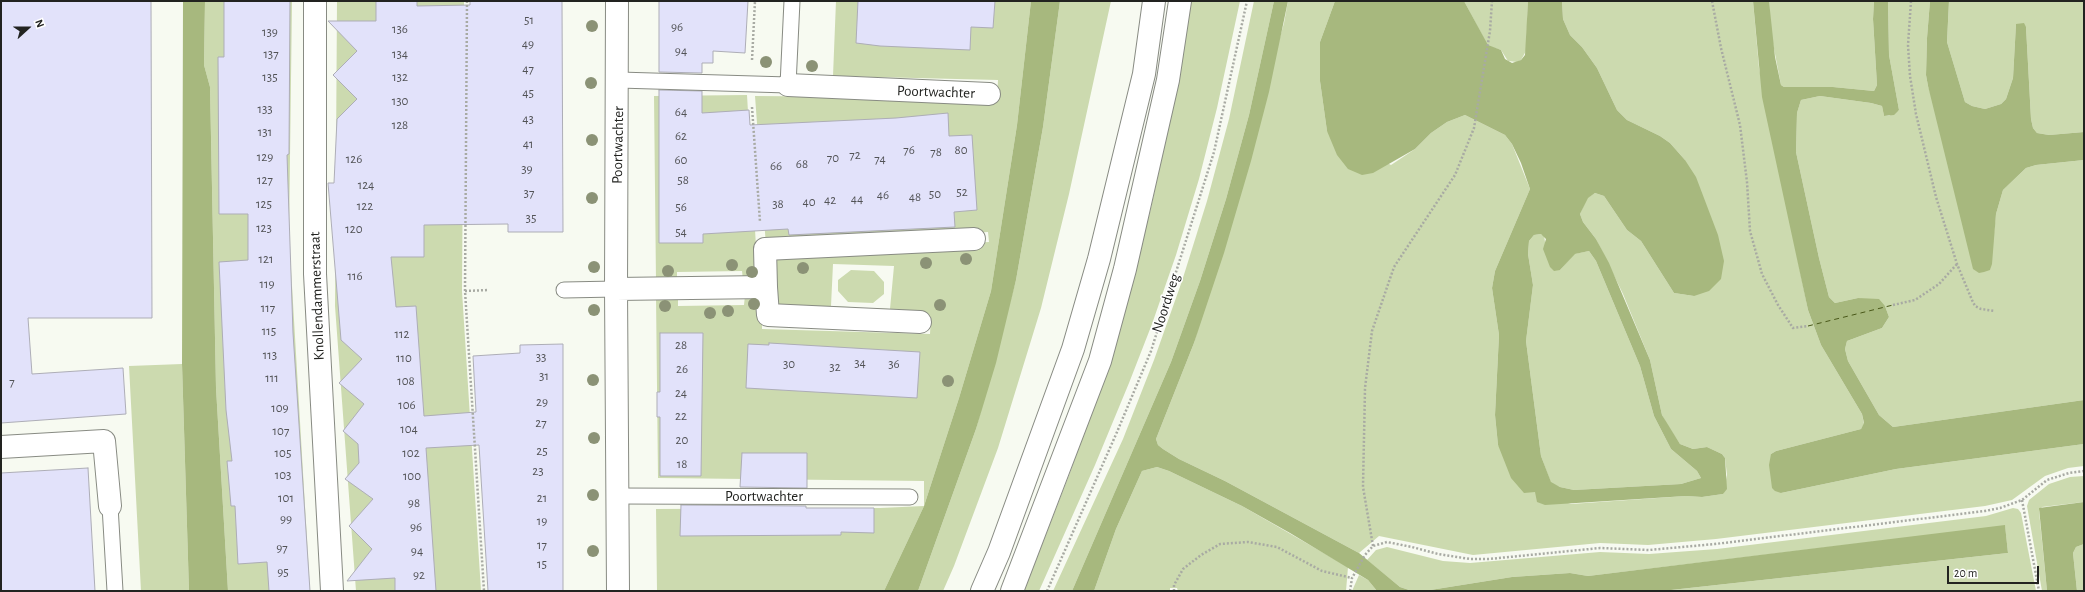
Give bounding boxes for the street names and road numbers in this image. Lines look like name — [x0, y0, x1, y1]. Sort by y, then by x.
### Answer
street label: Poortwachter — [897, 82, 975, 102]
street label: Poortwachter — [608, 106, 628, 184]
street label: Knollendammerstraat — [306, 231, 328, 361]
street label: Noordweg — [1148, 271, 1184, 335]
street label: Poortwachter — [725, 487, 803, 505]

